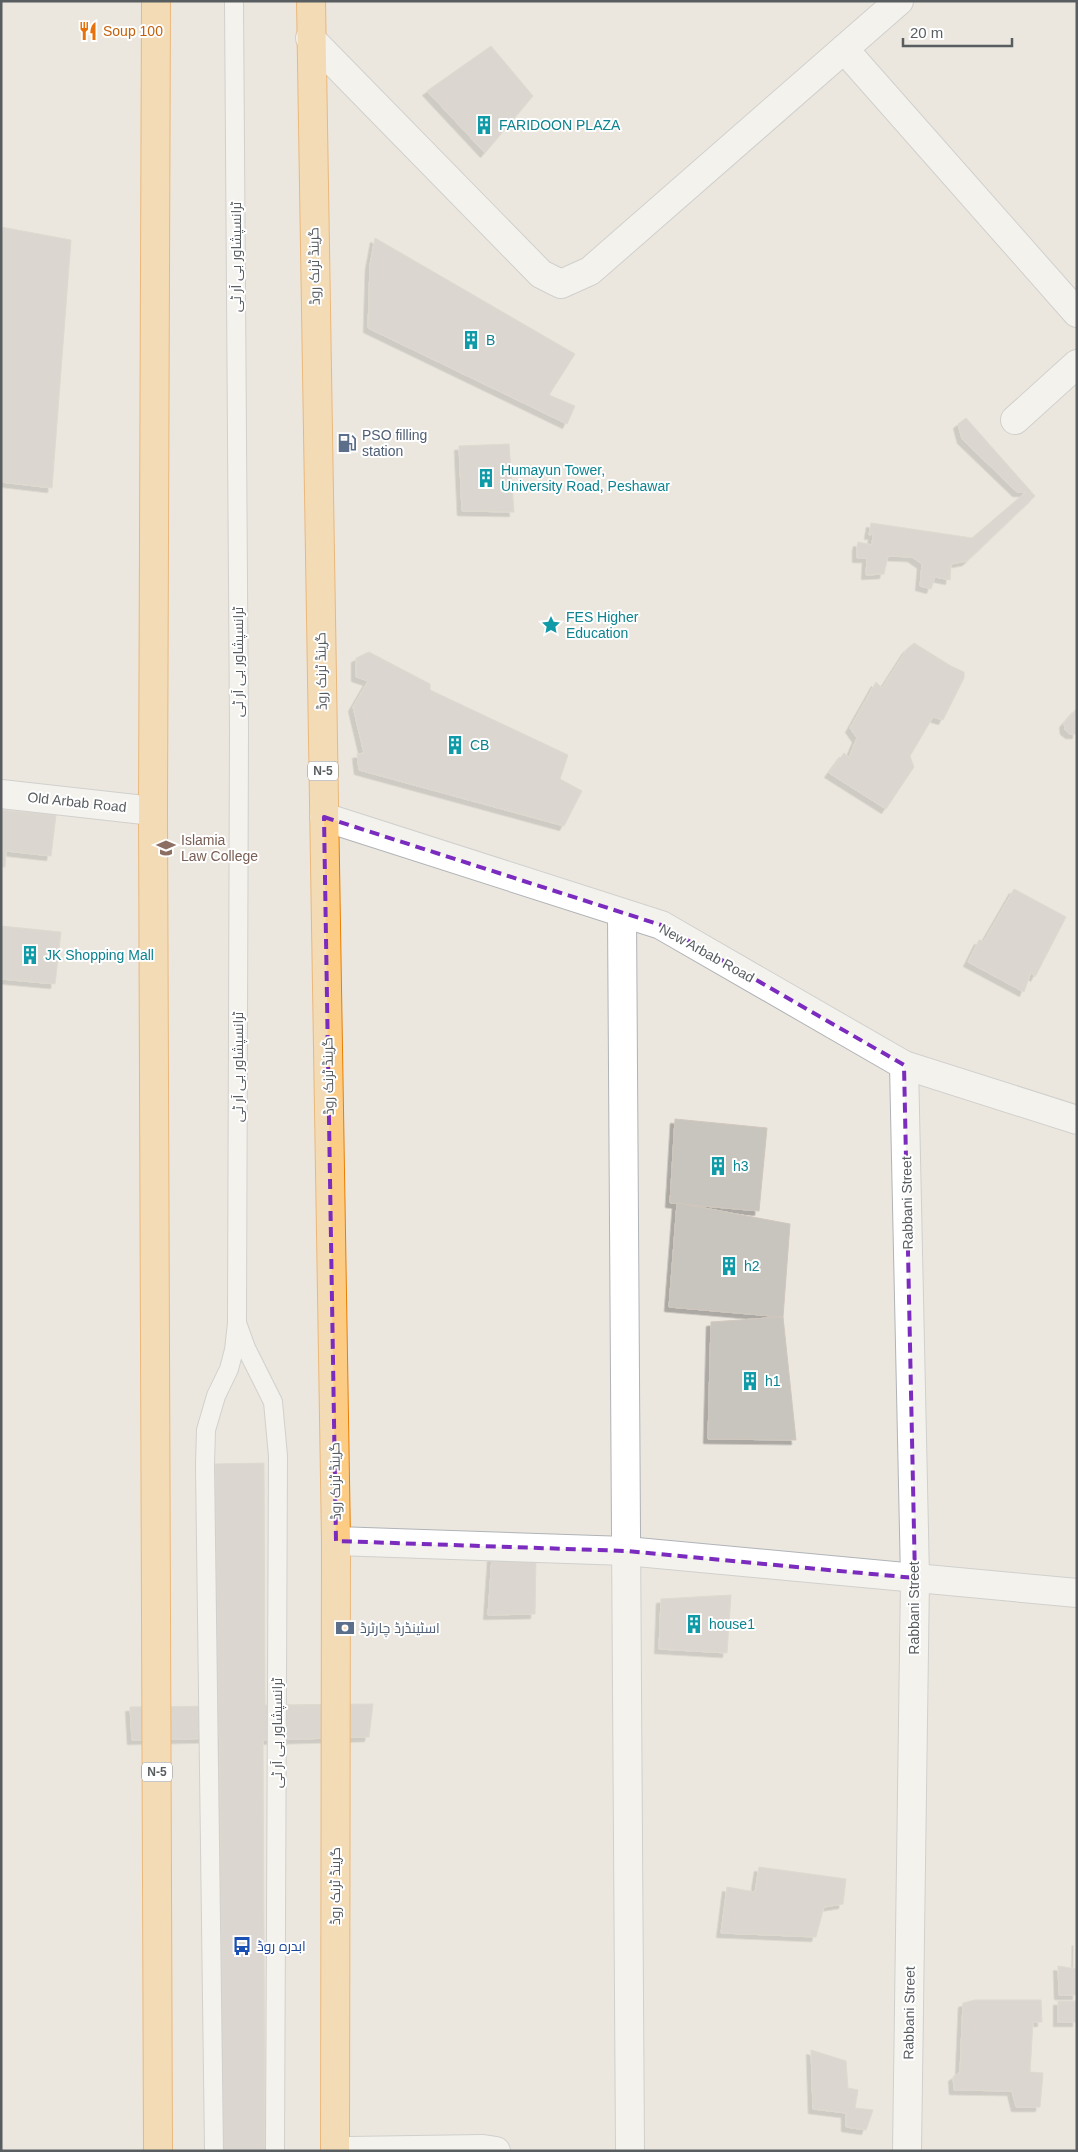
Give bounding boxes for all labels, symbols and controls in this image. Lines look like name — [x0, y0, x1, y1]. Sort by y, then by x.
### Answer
scale bar — [903, 15, 1012, 47]
restaurant icon: Soup 100 — [77, 20, 99, 42]
place label: Soup 100 — [103, 23, 163, 39]
text: 20 m — [910, 24, 943, 41]
building icon: FARIDOON PLAZA — [473, 114, 495, 136]
place label: FARIDOON PLAZA — [499, 117, 621, 133]
street label: ٹرانسپشاور بی آر ٹی — [228, 202, 246, 312]
street label: گرینڈ ٹرنک روڈ — [305, 227, 323, 305]
building icon: B — [460, 329, 482, 351]
place label: B — [486, 332, 495, 348]
place label: PSO filling station — [362, 427, 427, 459]
fuel station icon: PSO filling station — [336, 432, 358, 454]
place label: Humayun Tower, University Road, Peshawar — [501, 462, 670, 494]
building icon: Humayun Tower, University Road, Peshawar — [475, 467, 497, 489]
street label: ٹرانسپشاور بی آر ٹی — [230, 607, 248, 717]
place label: FES Higher Education — [566, 609, 639, 641]
place icon: FES Higher Education — [540, 614, 562, 636]
street label: گرینڈ ٹرنک روڈ — [312, 632, 330, 710]
building icon: CB — [444, 734, 466, 756]
place label: CB — [470, 737, 489, 753]
road number: N-5 — [308, 761, 338, 780]
street label: Old Arbab Road — [27, 789, 127, 815]
place label: Islamia Law College — [181, 832, 258, 864]
school or university icon: Islamia Law College — [155, 837, 177, 859]
street label: New Arbab Road — [657, 920, 757, 986]
building icon: JK Shopping Mall — [19, 944, 41, 966]
place label: JK Shopping Mall — [45, 947, 154, 963]
street label: ٹرانسپشاور بی آر ٹی — [230, 1012, 248, 1122]
street label: گرینڈ ٹرنک روڈ — [319, 1037, 337, 1115]
building icon: h3 — [707, 1155, 729, 1177]
street label: Rabbani Street — [898, 1156, 916, 1250]
place label: h3 — [733, 1158, 749, 1174]
building icon: h2 — [718, 1255, 740, 1277]
place label: h2 — [744, 1258, 760, 1274]
building icon: h1 — [739, 1370, 761, 1392]
place label: h1 — [765, 1373, 781, 1389]
street label: گرینڈ ٹرنک روڈ — [326, 1442, 344, 1520]
street label: Rabbani Street — [906, 1561, 922, 1655]
building icon: house1 — [683, 1613, 705, 1635]
place label: house1 — [709, 1616, 755, 1632]
bank icon: اسٹینڈرڈ چارٹرڈ — [334, 1617, 356, 1639]
place label: اسٹینڈرڈ چارٹرڈ — [360, 1620, 440, 1638]
street label: ٹرانسپشاور بی آر ٹی — [269, 1678, 287, 1788]
road number: N-5 — [142, 1762, 172, 1781]
street label: گرینڈ ٹرنک روڈ — [327, 1847, 343, 1925]
bus stop icon: ابدرہ روڈ — [231, 1935, 253, 1957]
place label: ابدرہ روڈ — [257, 1938, 306, 1954]
street label: Rabbani Street — [900, 1966, 918, 2060]

